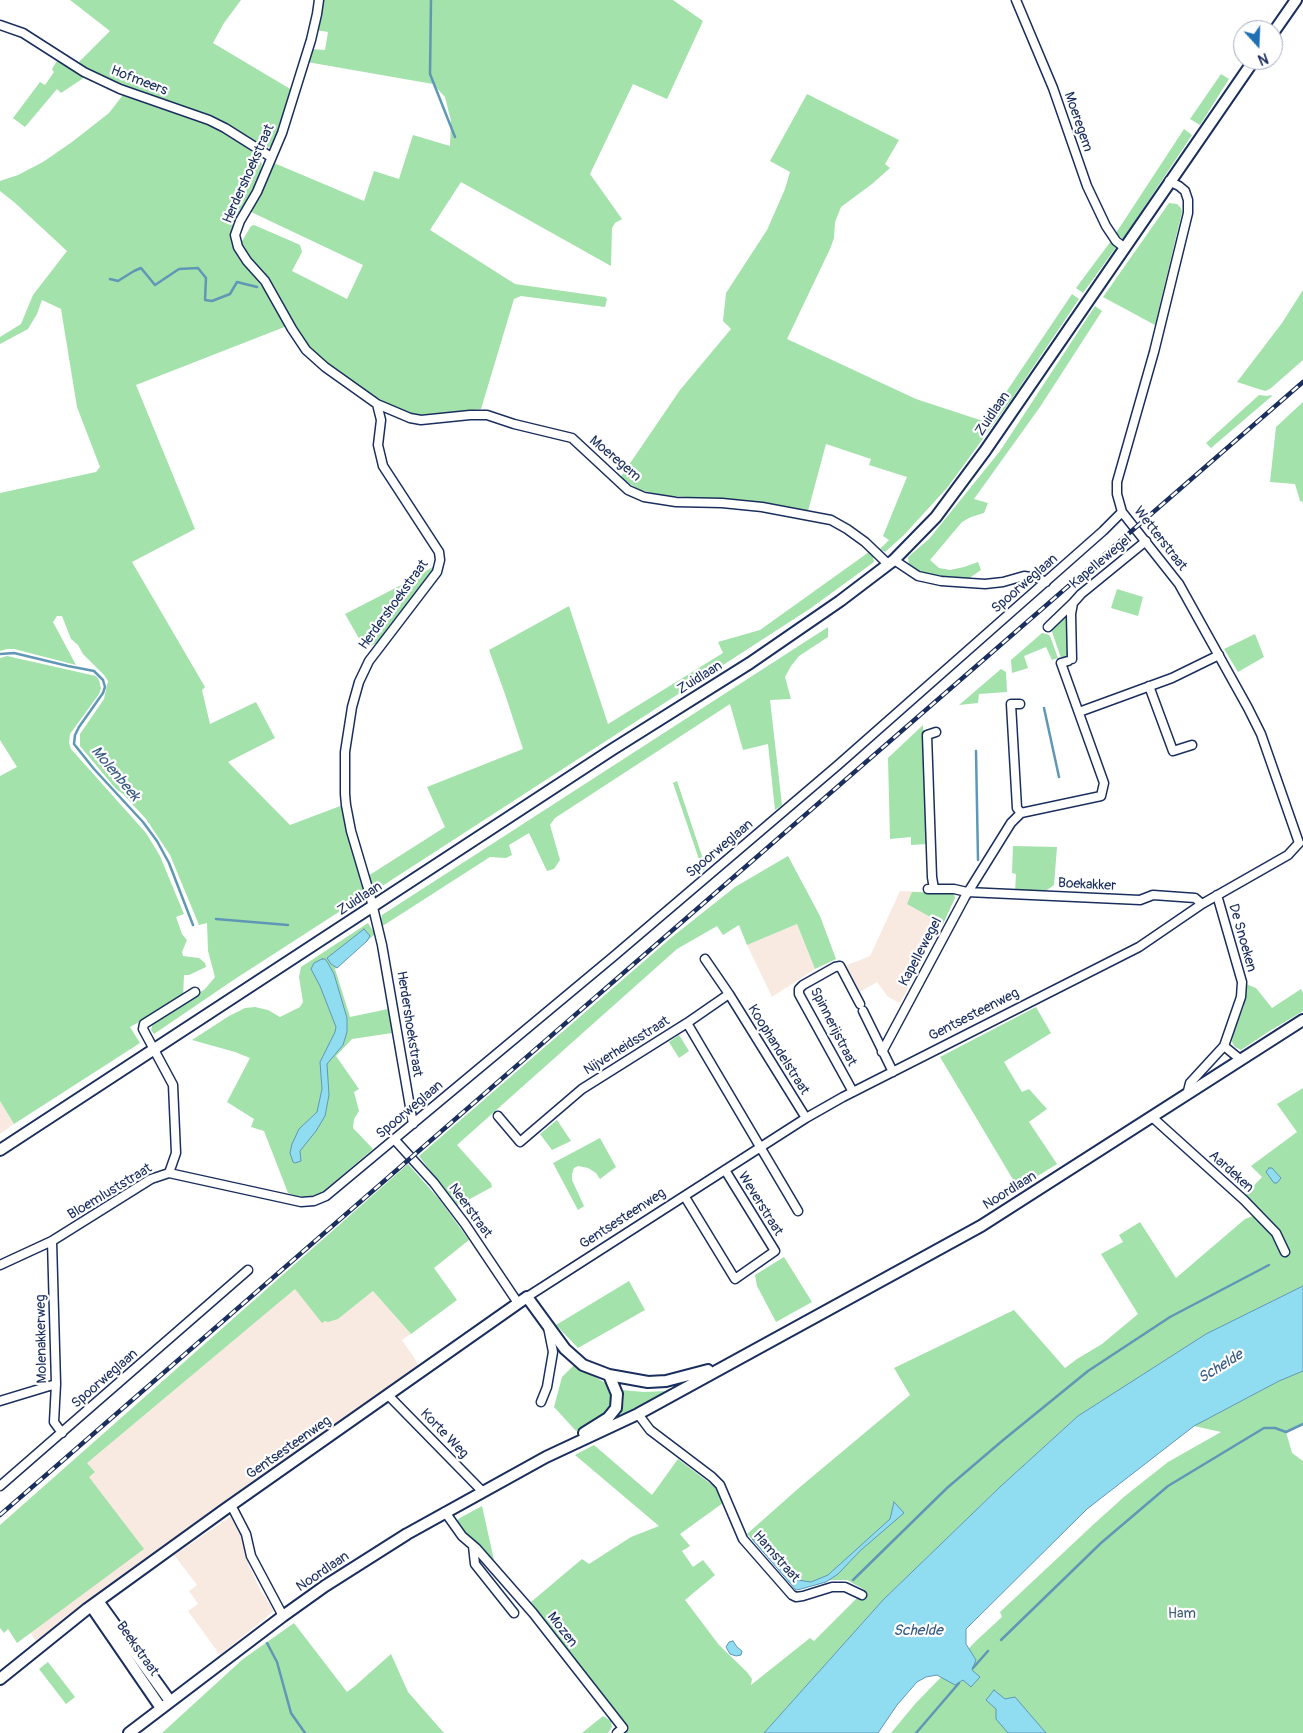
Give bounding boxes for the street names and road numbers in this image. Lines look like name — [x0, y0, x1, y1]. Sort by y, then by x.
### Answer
street label: Hofmeers — [108, 62, 170, 100]
street label: Moeregem — [1060, 90, 1096, 154]
street label: Herdershoekstraat — [220, 122, 278, 226]
street label: Zuidlaan — [972, 389, 1014, 439]
street label: Moeregem — [586, 433, 644, 485]
street label: Wetterstraat — [1130, 503, 1190, 575]
street label: Kapellewegel — [1067, 531, 1135, 593]
street label: Spoorweglaan — [989, 551, 1061, 617]
street label: Herdershoekstraat — [356, 557, 432, 653]
street label: Zuidlaan — [674, 658, 726, 698]
street label: Spoorweglaan — [683, 816, 757, 882]
street label: Boekakker — [1057, 875, 1117, 895]
street label: Zuidlaan — [335, 878, 385, 920]
street label: De Snoeken — [1224, 902, 1260, 974]
street label: Kapellewegel — [896, 915, 946, 989]
street label: Herdershoekstraat — [392, 970, 426, 1078]
street label: Spinnerijstraat — [806, 985, 860, 1069]
street label: Gentsesteenweg — [926, 985, 1022, 1045]
street label: Koophandelstraat — [744, 1002, 812, 1098]
street label: Nijverheidsstraat — [581, 1013, 673, 1079]
street label: Spoorweglaan — [373, 1077, 447, 1143]
street label: Aardeken — [1205, 1147, 1257, 1197]
street label: Bloemluststraat — [65, 1160, 155, 1224]
street label: Noordlaan — [980, 1168, 1040, 1214]
street label: Weverstraat — [734, 1169, 786, 1239]
street label: Neerstraat — [445, 1180, 495, 1242]
street label: Gentsesteenweg — [577, 1185, 669, 1253]
street label: Molenakkerweg — [33, 1294, 51, 1384]
street label: Spoorweglaan — [69, 1346, 141, 1412]
street label: Korte Weg — [416, 1406, 472, 1462]
street label: Gentsesteenweg — [244, 1413, 334, 1483]
street label: Hamstraat — [749, 1528, 803, 1586]
street label: Noordlaan — [293, 1548, 353, 1596]
street label: Mozen — [543, 1609, 581, 1651]
street label: Beekstraat — [112, 1618, 162, 1680]

